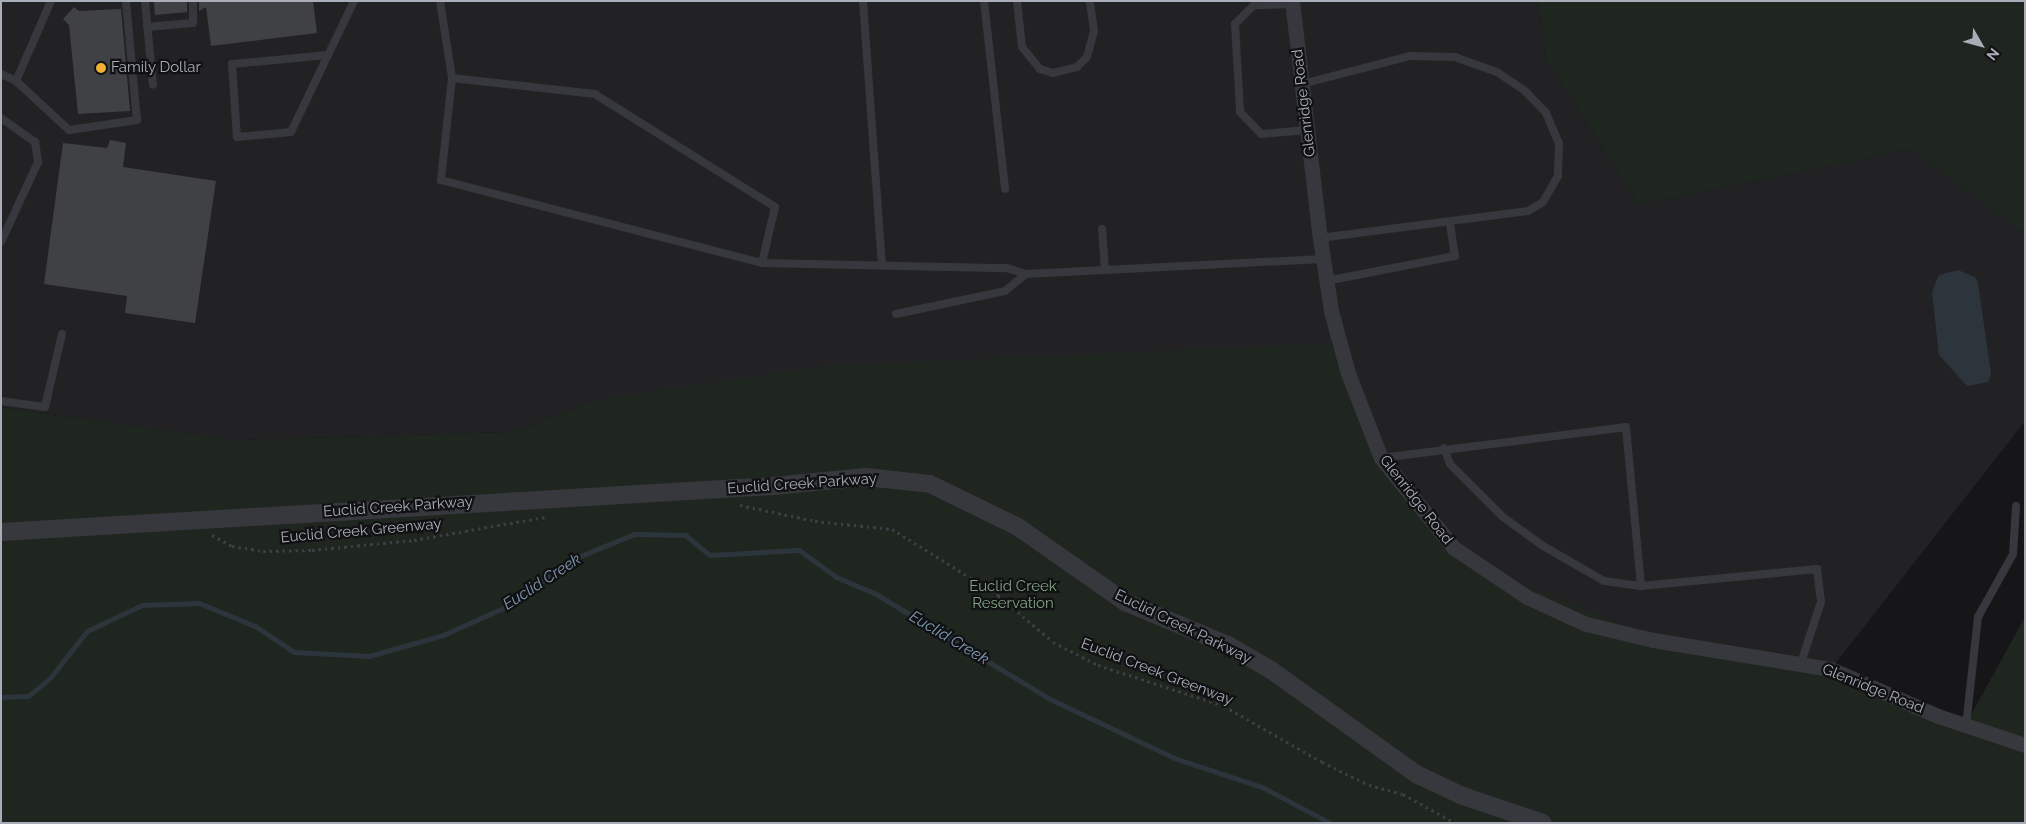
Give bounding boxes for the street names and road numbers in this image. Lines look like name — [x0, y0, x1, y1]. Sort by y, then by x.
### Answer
street label: Glenridge Road — [1288, 48, 1320, 158]
street label: Glenridge Road — [1376, 452, 1456, 548]
street label: Euclid Creek Parkway — [727, 470, 877, 498]
street label: Euclid Creek Parkway — [323, 493, 473, 521]
street label: Euclid Creek Greenway — [280, 515, 442, 547]
street label: Euclid Creek Parkway — [1112, 586, 1254, 668]
street label: Euclid Creek Greenway — [1078, 635, 1236, 709]
street label: Glenridge Road — [1820, 660, 1926, 718]

